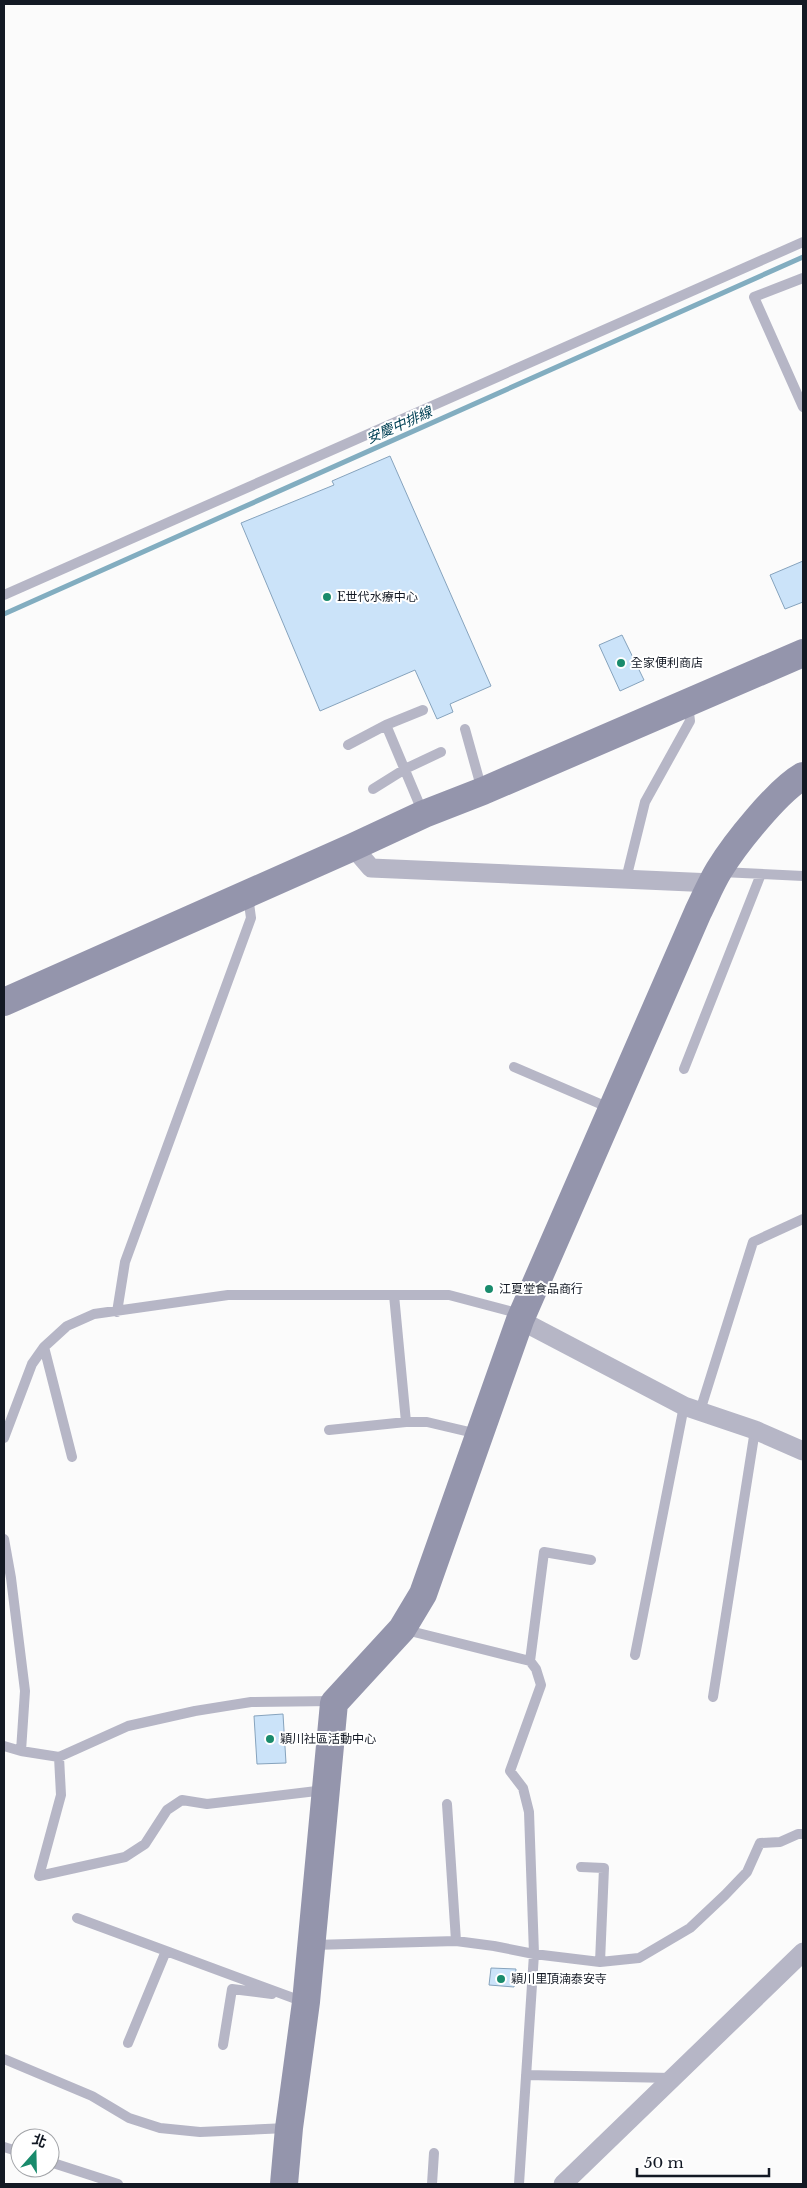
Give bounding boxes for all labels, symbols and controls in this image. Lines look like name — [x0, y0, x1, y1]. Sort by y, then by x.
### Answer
water label: 安慶中排線 — [363, 402, 436, 447]
place label: E世代水療中心 — [337, 589, 418, 604]
marker: E世代水療中心 — [321, 591, 333, 603]
place label: 全家便利商店 — [631, 655, 703, 670]
marker: 全家便利商店 — [615, 657, 627, 669]
place label: 江夏堂食品商行 — [499, 1281, 583, 1296]
marker: 江夏堂食品商行 — [483, 1283, 495, 1295]
place label: 穎川社區活動中心 — [280, 1731, 376, 1746]
marker: 穎川社區活動中心 — [264, 1733, 276, 1745]
place label: 穎川里頂湳泰安寺 — [511, 1971, 607, 1986]
marker: 穎川里頂湳泰安寺 — [495, 1973, 507, 1985]
north arrow — [10, 2128, 60, 2178]
text: 北 — [30, 2130, 49, 2152]
scale bar — [637, 2146, 770, 2178]
text: 50 m — [644, 2153, 684, 2172]

